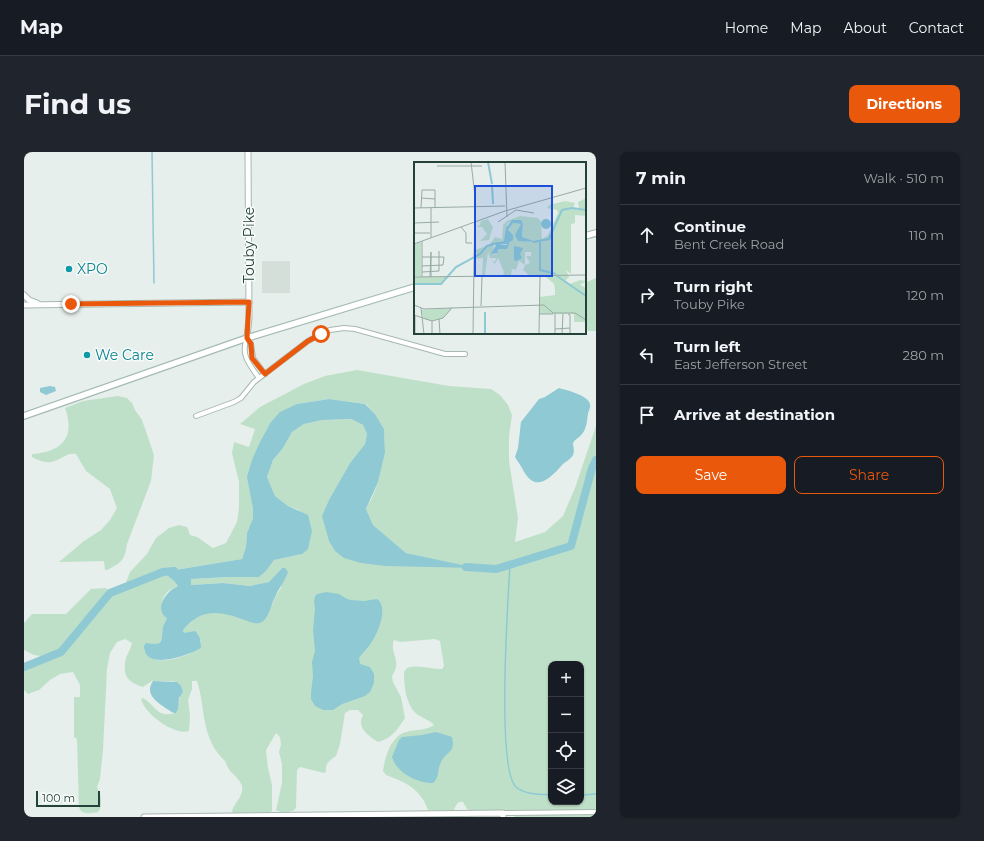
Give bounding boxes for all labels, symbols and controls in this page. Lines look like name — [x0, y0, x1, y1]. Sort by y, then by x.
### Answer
text: Map — [20, 16, 63, 39]
text: Home — [725, 19, 768, 37]
text: Map — [790, 19, 821, 37]
text: About — [843, 19, 887, 37]
text: Contact — [909, 19, 964, 37]
button: Directions — [849, 85, 960, 123]
text: Find us — [24, 87, 131, 121]
inset map — [414, 162, 586, 334]
text: 7 min — [636, 168, 686, 188]
text: Walk · 510 m — [863, 170, 944, 186]
street label: Touby Pike — [240, 207, 258, 283]
text: Continue — [674, 217, 746, 236]
icon: ahead — [636, 224, 658, 246]
text: 110 m — [909, 227, 944, 243]
text: Bent Creek Road — [674, 236, 784, 252]
place label: XPO — [77, 260, 108, 278]
marker: XPO — [64, 264, 74, 274]
text: Turn right — [674, 277, 753, 296]
icon: right — [636, 284, 658, 306]
text: 120 m — [906, 287, 944, 303]
route end — [62, 295, 80, 313]
text: Touby Pike — [674, 296, 745, 312]
route start — [312, 325, 330, 343]
text: Turn left — [674, 337, 741, 356]
icon: left — [636, 344, 658, 366]
place label: We Care — [95, 346, 154, 364]
text: 280 m — [903, 347, 944, 363]
marker: We Care — [82, 350, 92, 360]
text: East Jefferson Street — [674, 356, 807, 372]
icon: arrive — [636, 404, 658, 426]
text: Arrive at destination — [674, 405, 835, 424]
button: Save — [636, 456, 786, 494]
button: Share — [794, 456, 944, 494]
map controls — [548, 661, 584, 805]
button: + — [548, 661, 584, 697]
button: − — [548, 697, 584, 733]
button: locate — [548, 733, 584, 769]
button: layers — [548, 769, 584, 805]
scale bar — [36, 789, 100, 808]
text: 100 m — [42, 791, 75, 805]

